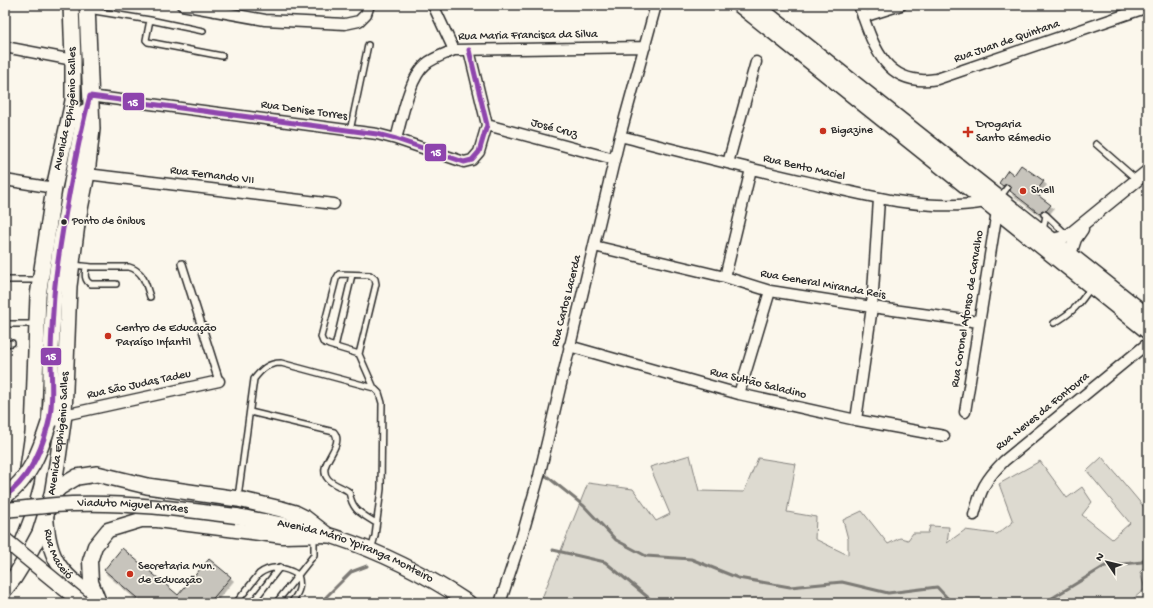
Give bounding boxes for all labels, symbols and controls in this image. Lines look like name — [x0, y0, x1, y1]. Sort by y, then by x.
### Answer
street label: Rua Juan de Quintana — [952, 17, 1062, 67]
street label: Rua Maria Francisca da Silva — [458, 28, 598, 44]
street label: Avenida Ephigênio Salles — [51, 46, 80, 172]
line badge: 15 — [122, 92, 145, 111]
text: 15 — [127, 98, 138, 110]
street label: Rua Denise Torres — [260, 98, 349, 124]
street label: José Cruz — [529, 116, 580, 142]
place label: Drogaria Santo Rémedio — [975, 118, 1051, 146]
place label: Bigazine — [830, 124, 874, 138]
marker: Bigazine — [818, 126, 828, 136]
marker: Drogaria Santo Rémedio — [963, 127, 973, 137]
line badge: 15 — [424, 143, 447, 162]
text: 15 — [430, 148, 441, 160]
street label: Rua Bento Maciel — [762, 152, 847, 184]
street label: Rua Fernando VII — [169, 164, 255, 188]
place label: Shell — [1031, 184, 1055, 198]
marker: Shell — [1018, 186, 1028, 196]
place label: Ponto de ônibus — [71, 216, 146, 228]
marker: Ponto de ônibus — [59, 217, 69, 227]
street label: Rua Coronel Afonso de Carvalho — [949, 229, 987, 389]
street label: Rua Carlos Lacerda — [549, 253, 585, 348]
street label: Rua General Miranda Reis — [759, 267, 887, 303]
place label: Centro de Educação Paraíso Infantil — [115, 322, 217, 350]
marker: Centro de Educação Paraíso Infantil — [103, 331, 113, 341]
line badge: 15 — [40, 347, 62, 366]
text: 15 — [45, 352, 56, 364]
street label: Rua Sultão Saladino — [708, 365, 808, 403]
street label: Rua São Judas Tadeu — [86, 367, 193, 403]
street label: Rua Neves da Fontoura — [993, 370, 1093, 454]
street label: Avenida Ephigênio Salles — [45, 371, 73, 496]
street label: Viaduto Miguel Arraes — [76, 497, 189, 517]
street label: Avenida Mário Ypiranga Monteiro — [276, 517, 436, 587]
street label: Rua Maceió — [40, 528, 75, 583]
north arrow — [1087, 542, 1127, 582]
text: N — [1093, 551, 1107, 564]
place label: Secretaria Mun. de Educação — [138, 560, 216, 588]
marker: Secretaria Mun. de Educação — [125, 569, 135, 579]

